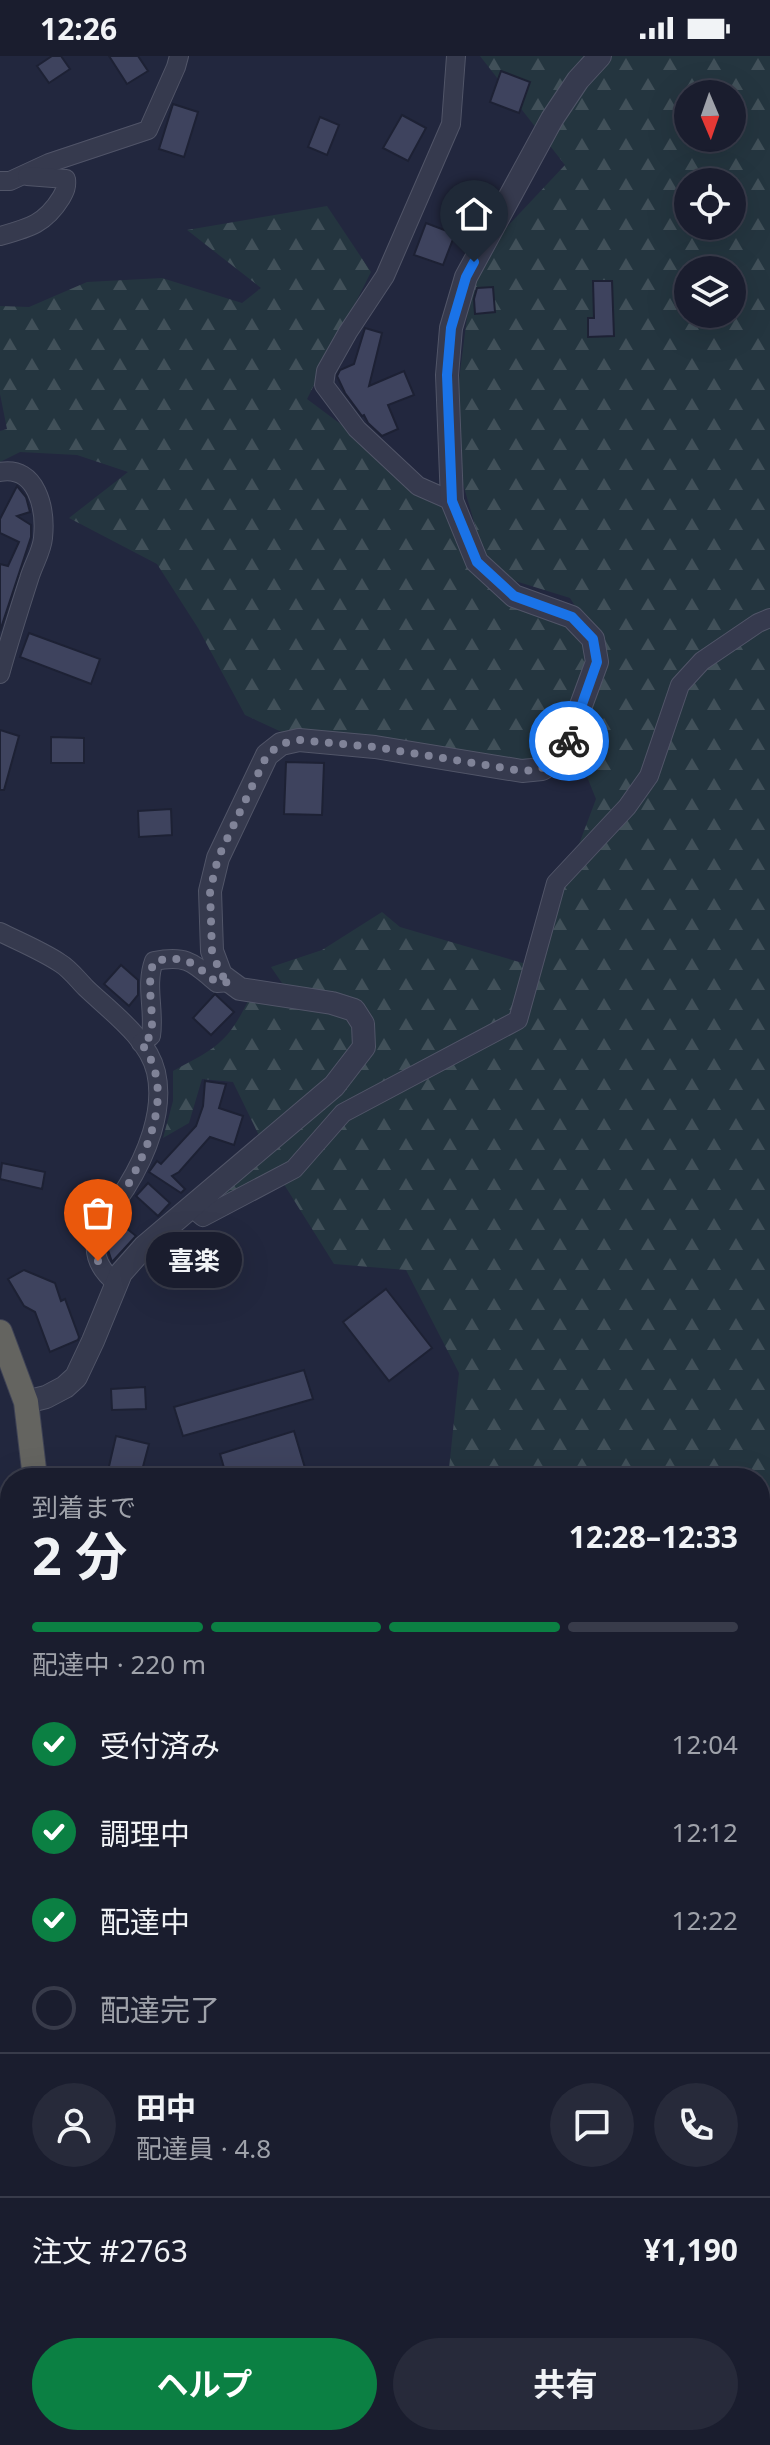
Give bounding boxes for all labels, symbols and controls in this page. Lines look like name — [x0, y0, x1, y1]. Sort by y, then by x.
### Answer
text: 12:26 — [40, 8, 117, 49]
north arrow — [674, 80, 746, 152]
map controls — [674, 80, 746, 328]
button: locate — [674, 168, 746, 240]
pin — [440, 180, 508, 262]
icon: home — [452, 192, 496, 236]
button: layers — [674, 256, 746, 328]
courier — [529, 701, 609, 781]
icon: bike — [547, 719, 591, 763]
pin — [64, 1179, 132, 1261]
icon: bag — [76, 1191, 120, 1235]
callout: 喜楽 — [146, 1233, 242, 1289]
text: 喜楽 — [168, 1242, 220, 1278]
text: 到着まで — [32, 1489, 136, 1525]
text: 12:28–12:33 — [569, 1516, 738, 1557]
text: 2 分 — [32, 1519, 127, 1590]
text: 配達中 · 220 m — [32, 1646, 206, 1682]
icon: check — [32, 1722, 76, 1766]
text: 受付済み — [100, 1725, 220, 1766]
text: 12:04 — [672, 1726, 738, 1762]
icon: check — [32, 1810, 76, 1854]
text: 調理中 — [100, 1813, 190, 1854]
text: 12:12 — [672, 1814, 738, 1850]
icon: check — [32, 1898, 76, 1942]
text: 配達中 — [100, 1901, 190, 1942]
text: 12:22 — [672, 1902, 738, 1938]
text: 配達完了 — [100, 1989, 220, 2030]
button: person — [32, 2083, 116, 2167]
button: chat — [550, 2083, 634, 2167]
button: phone — [654, 2083, 738, 2167]
text: 田中 — [136, 2087, 196, 2128]
text: 配達員 · 4.8 — [136, 2130, 271, 2166]
text: ¥1,190 — [644, 2229, 738, 2270]
text: 注文 #2763 — [32, 2230, 188, 2271]
button: ヘルプ — [32, 2338, 377, 2430]
button: 共有 — [393, 2338, 738, 2430]

